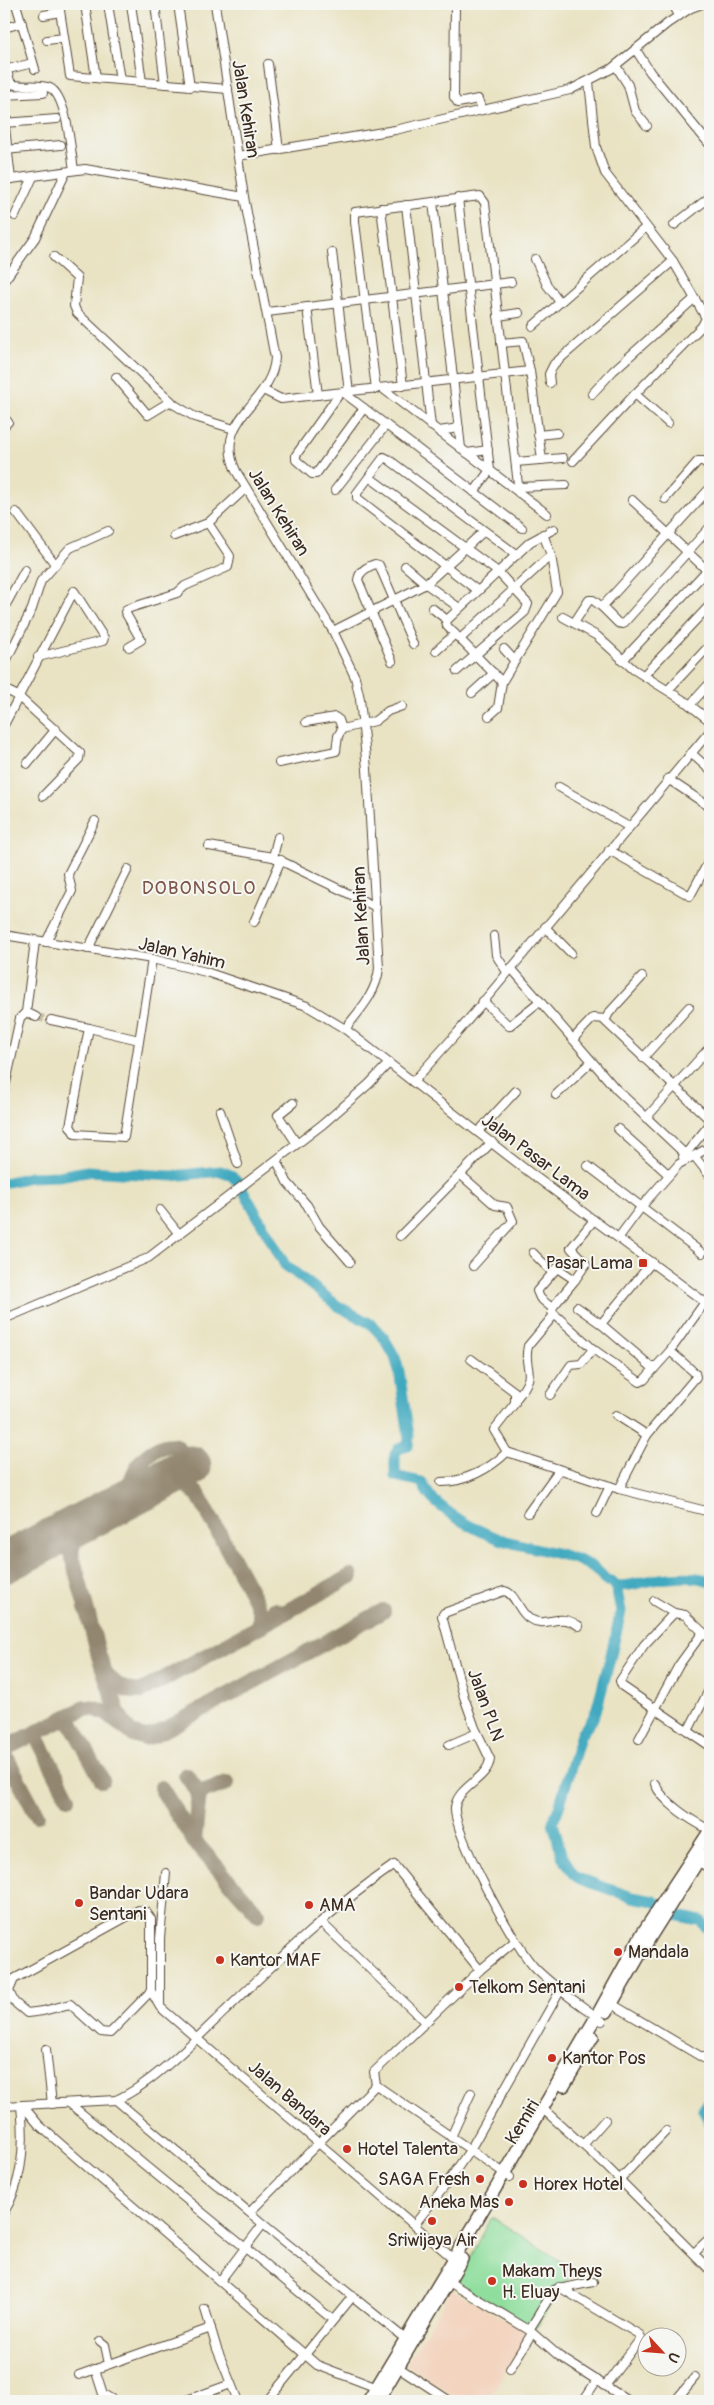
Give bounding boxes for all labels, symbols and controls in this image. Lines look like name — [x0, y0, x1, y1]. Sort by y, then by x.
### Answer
street label: Jalan Kehiran — [226, 58, 265, 160]
street label: Jalan Kehiran — [243, 464, 315, 560]
street label: Jalan Kehiran — [347, 866, 376, 966]
district label: DOBONSOLO — [142, 876, 256, 900]
street label: Jalan Yahim — [136, 932, 228, 975]
street label: Jalan Pasar Lama — [477, 1109, 595, 1206]
place label: Pasar Lama — [546, 1252, 633, 1275]
marker: Pasar Lama — [637, 1257, 649, 1269]
street label: Jalan PLN — [462, 1666, 509, 1745]
place label: Bandar Udara Sentani — [89, 1882, 189, 1926]
place label: AMA — [319, 1894, 356, 1917]
marker: Bandar Udara Sentani — [73, 1897, 85, 1909]
marker: AMA — [303, 1899, 315, 1911]
place label: Mandala — [628, 1941, 689, 1964]
marker: Mandala — [612, 1946, 624, 1958]
place label: Kantor MAF — [230, 1949, 322, 1972]
marker: Kantor MAF — [214, 1954, 226, 1966]
place label: Telkom Sentani — [469, 1976, 585, 1999]
marker: Telkom Sentani — [453, 1981, 465, 1993]
place label: Kantor Pos — [562, 2047, 646, 2070]
marker: Kantor Pos — [546, 2052, 558, 2064]
street label: Jalan Bandara — [243, 2056, 336, 2141]
street label: Kemiri — [500, 2096, 545, 2149]
place label: Hotel Talenta — [357, 2138, 458, 2161]
marker: Hotel Talenta — [341, 2143, 353, 2155]
place label: SAGA Fresh — [378, 2168, 470, 2191]
marker: SAGA Fresh — [474, 2173, 486, 2185]
place label: Horex Hotel — [533, 2173, 623, 2196]
marker: Horex Hotel — [517, 2178, 529, 2190]
place label: Aneka Mas — [419, 2191, 499, 2214]
marker: Aneka Mas — [503, 2196, 515, 2208]
marker: Sriwijaya Air — [426, 2215, 438, 2227]
place label: Sriwijaya Air — [387, 2229, 477, 2252]
place label: Makam Theys H. Eluay — [502, 2260, 602, 2304]
marker: Makam Theys H. Eluay — [486, 2275, 498, 2287]
north arrow — [636, 2328, 686, 2378]
text: U — [664, 2350, 683, 2365]

